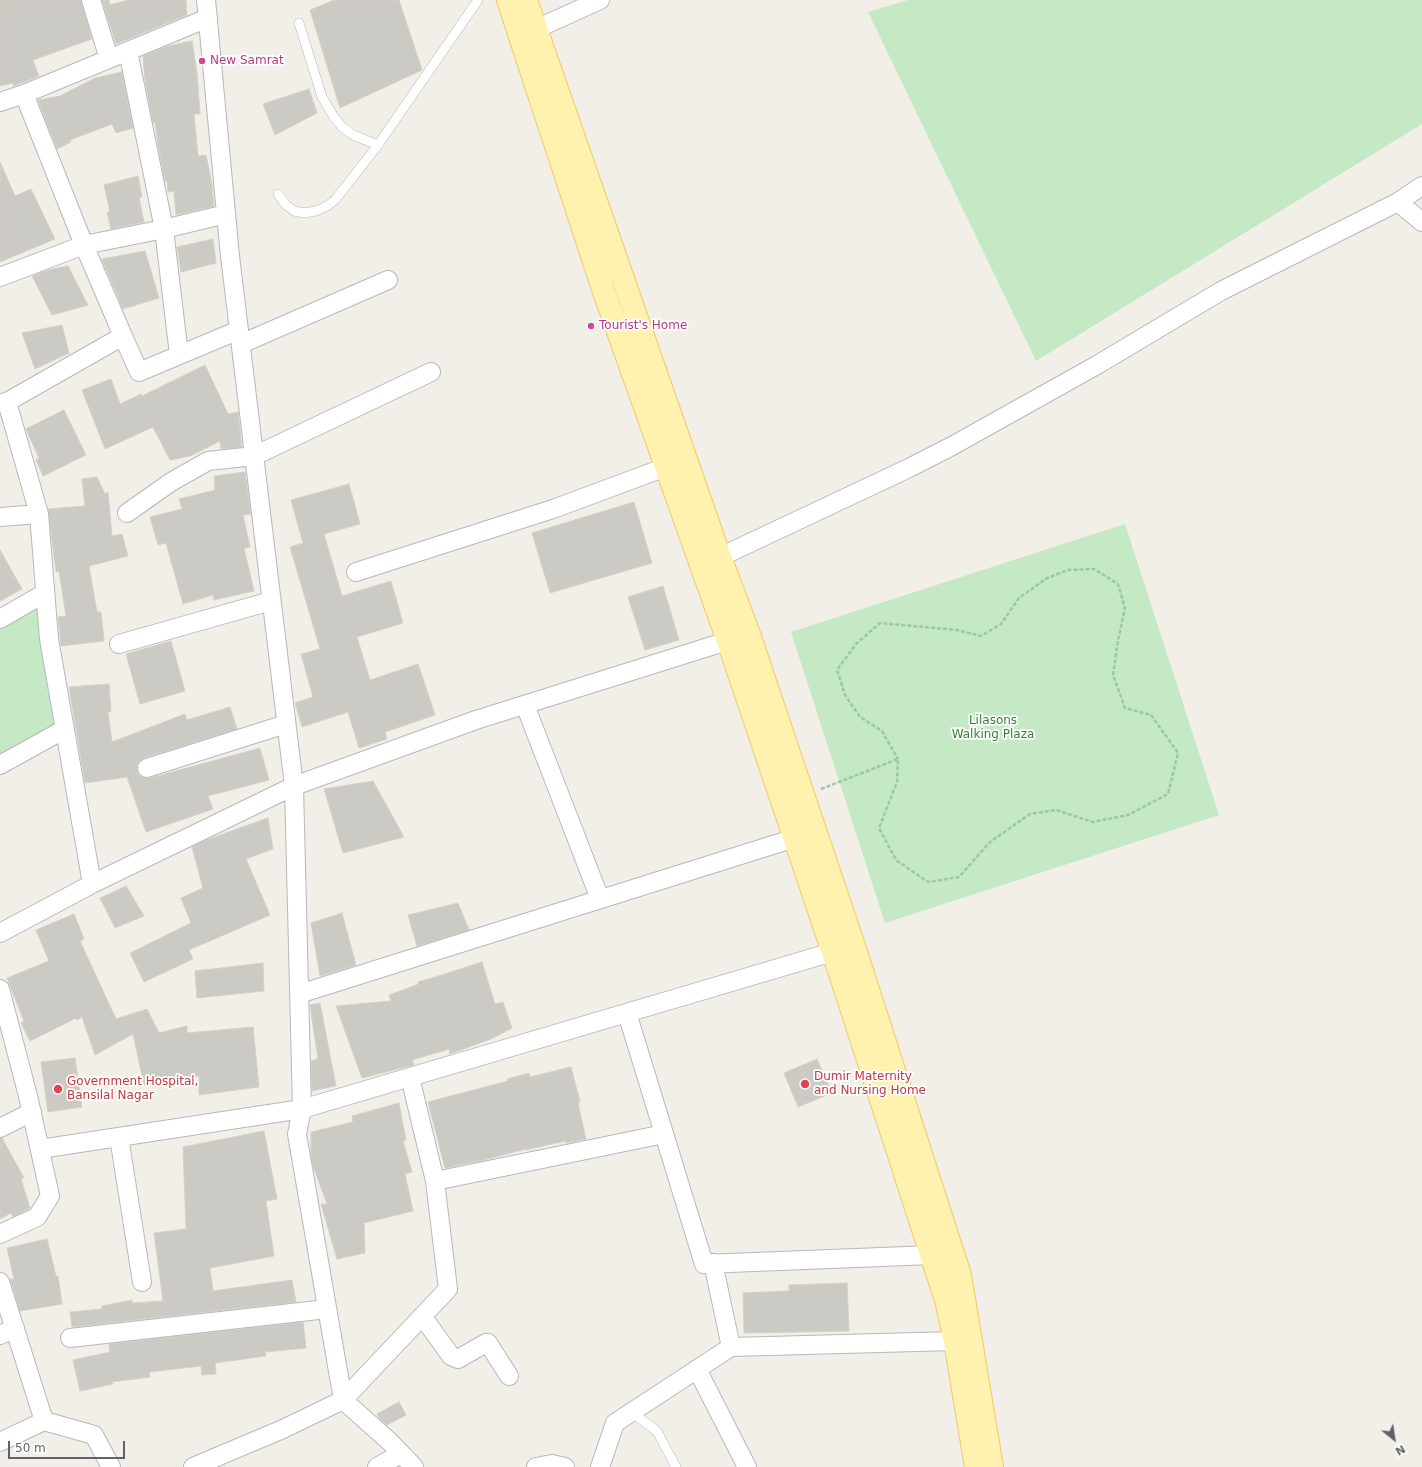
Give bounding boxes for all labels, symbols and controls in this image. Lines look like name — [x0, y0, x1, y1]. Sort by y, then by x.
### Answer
place label: New Samrat — [210, 54, 284, 68]
marker: New Samrat — [197, 56, 207, 66]
place label: Tourist's Home — [599, 319, 687, 333]
marker: Tourist's Home — [586, 321, 596, 331]
park label: Lilasons Walking Plaza — [952, 714, 1034, 742]
place label: Dumir Maternity and Nursing Home — [814, 1070, 926, 1098]
place label: Government Hospital, Bansilal Nagar — [67, 1075, 198, 1103]
marker: Dumir Maternity and Nursing Home — [799, 1078, 811, 1090]
marker: Government Hospital, Bansilal Nagar — [52, 1083, 64, 1095]
north arrow — [1374, 1419, 1414, 1459]
scale bar — [10, 1433, 127, 1459]
text: 50 m — [15, 1441, 46, 1455]
text: N — [1393, 1442, 1407, 1458]

